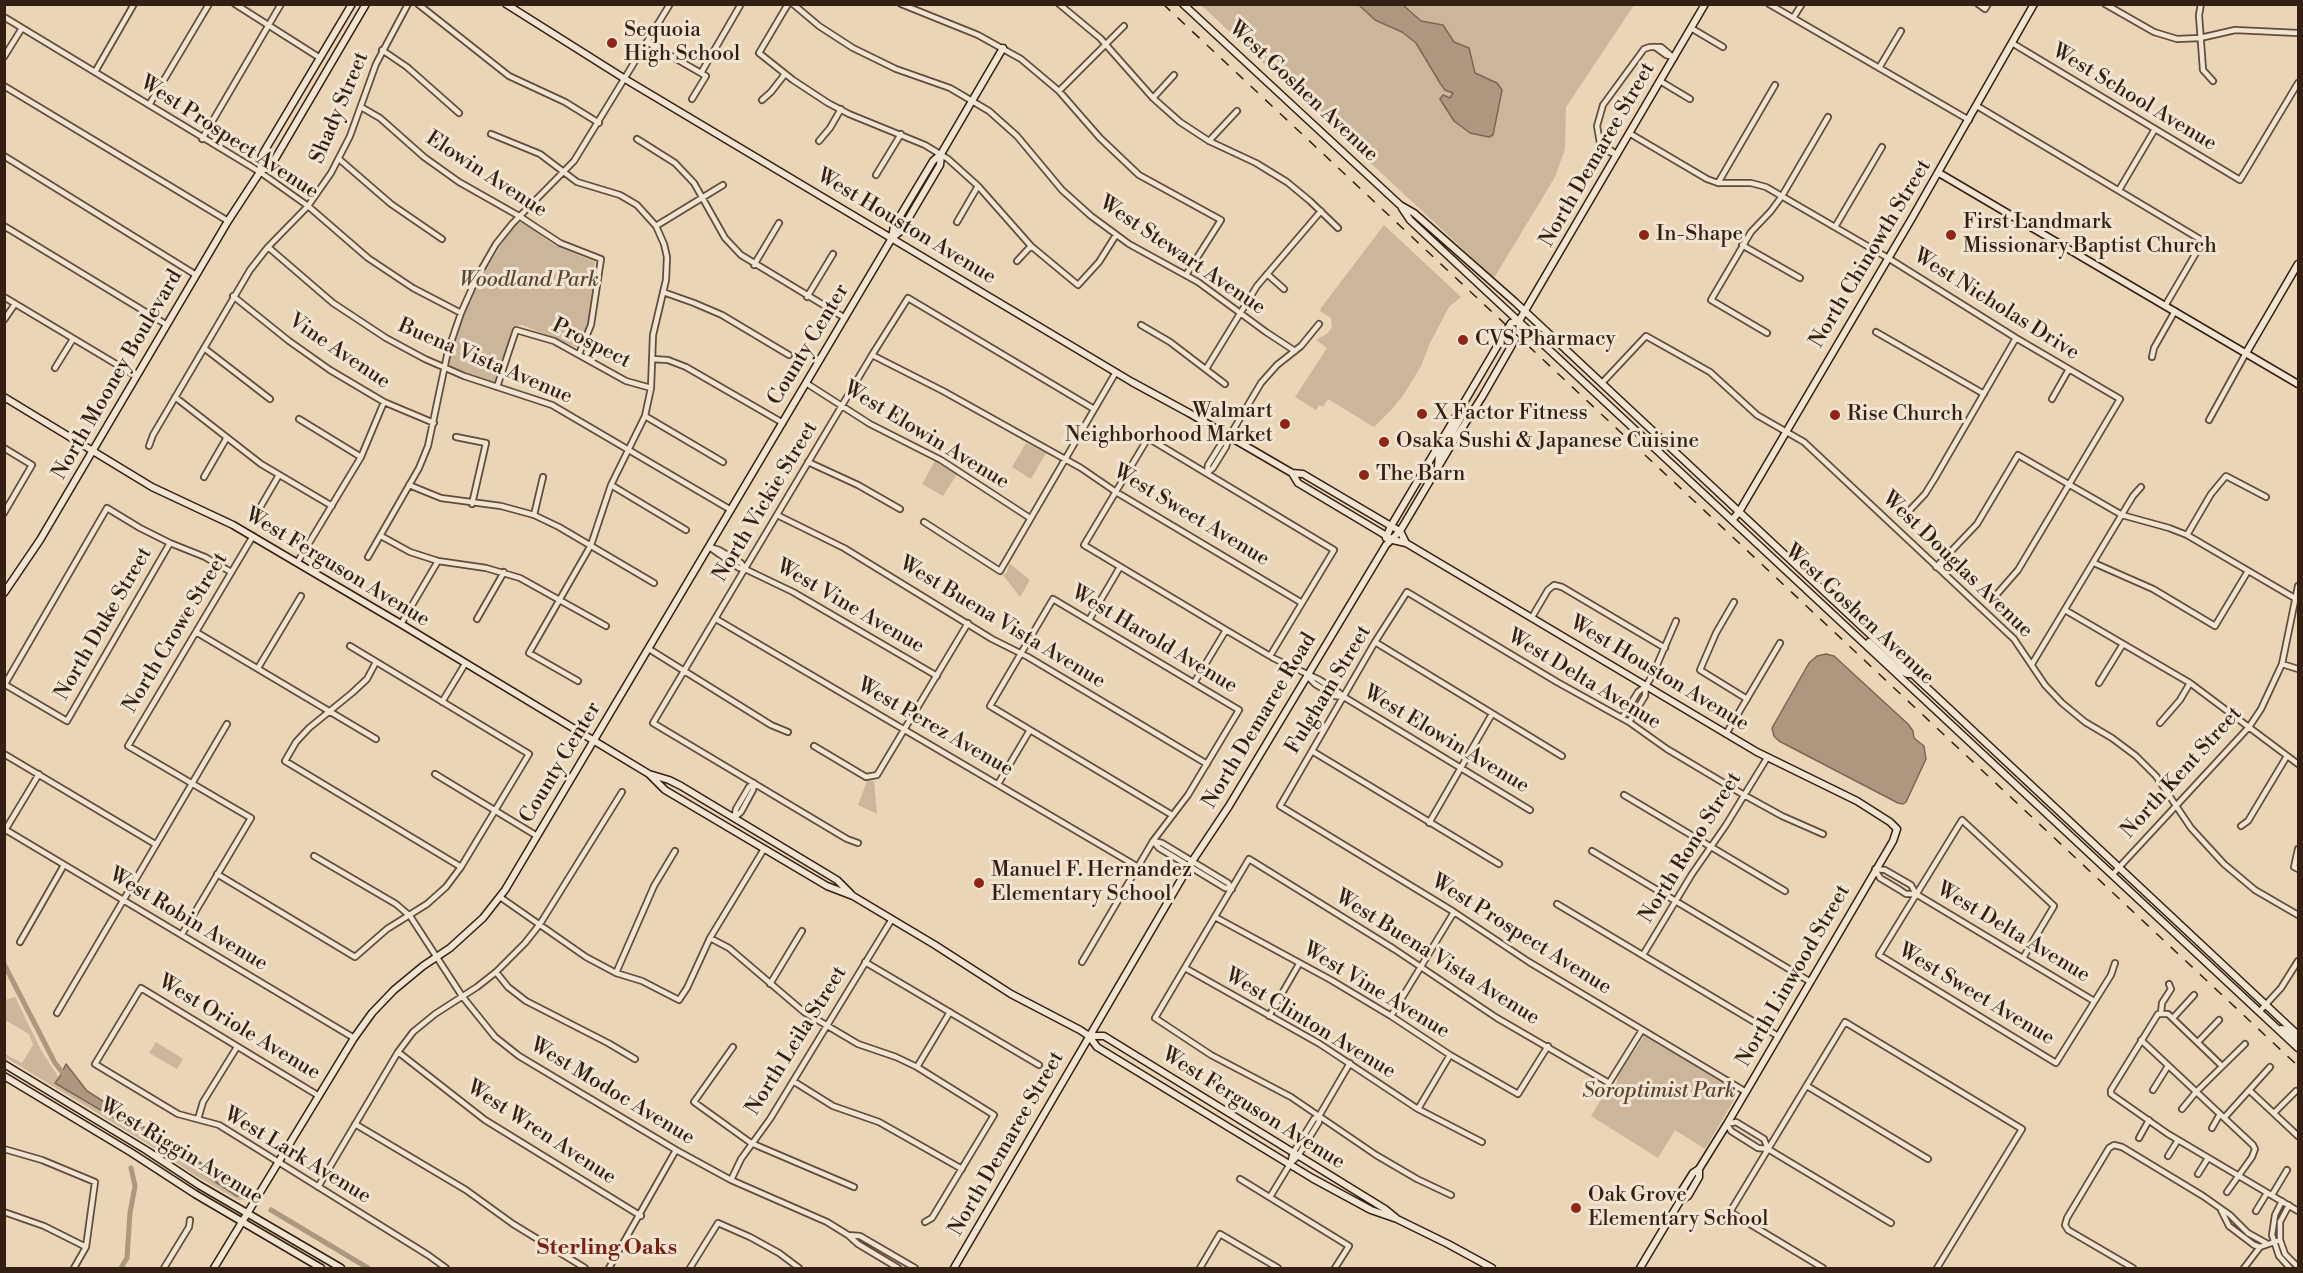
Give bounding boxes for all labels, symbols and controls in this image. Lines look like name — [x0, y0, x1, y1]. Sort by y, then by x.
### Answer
street label: West Goshen Avenue — [1223, 16, 1383, 168]
place label: Sequoia High School — [624, 18, 740, 68]
marker: Sequoia High School — [605, 36, 619, 50]
street label: West School Avenue — [2047, 39, 2221, 157]
street label: Shady Street — [305, 48, 375, 168]
street label: North Demaree Street — [1535, 58, 1661, 252]
street label: West Prospect Avenue — [135, 71, 323, 205]
street label: Elowin Avenue — [421, 126, 551, 224]
street label: North Chinowth Street — [1805, 155, 1937, 353]
street label: West Houston Avenue — [812, 164, 1000, 290]
street label: West Stewart Avenue — [1094, 191, 1270, 321]
place label: First Landmark Missionary Baptist Church — [1963, 210, 2217, 260]
place label: In-Shape — [1656, 222, 1743, 248]
marker: In-Shape — [1637, 228, 1651, 242]
marker: First Landmark Missionary Baptist Church — [1944, 228, 1958, 242]
street label: West Nicholas Drive — [1909, 244, 2083, 366]
street label: North Mooney Boulevard — [48, 266, 188, 484]
park label: Woodland Park — [459, 268, 599, 294]
street label: County Center — [763, 280, 855, 410]
street label: Vine Avenue — [283, 309, 395, 395]
street label: Prospect — [547, 313, 635, 375]
street label: Buena Vista Avenue — [394, 314, 576, 410]
place label: CVS Pharmacy — [1475, 327, 1616, 353]
marker: CVS Pharmacy — [1456, 333, 1470, 347]
street label: West Elowin Avenue — [838, 377, 1014, 495]
place label: Walmart Neighborhood Market — [1065, 399, 1273, 449]
place label: X Factor Fitness — [1434, 401, 1588, 427]
place label: Rise Church — [1847, 402, 1963, 428]
marker: X Factor Fitness — [1415, 407, 1429, 421]
marker: Rise Church — [1828, 408, 1842, 422]
street label: North Vickie Street — [708, 417, 824, 587]
marker: Walmart Neighborhood Market — [1278, 417, 1292, 431]
place label: Osaka Sushi & Japanese Cuisine — [1396, 429, 1699, 455]
marker: Osaka Sushi & Japanese Cuisine — [1377, 435, 1391, 449]
street label: West Sweet Avenue — [1108, 459, 1274, 573]
place label: The Barn — [1376, 462, 1465, 488]
marker: The Barn — [1357, 468, 1371, 482]
street label: West Douglas Avenue — [1876, 486, 2038, 644]
street label: West Ferguson Avenue — [240, 503, 434, 633]
street label: West Goshen Avenue — [1779, 539, 1939, 691]
street label: North Duke Street — [50, 543, 158, 705]
street label: North Crowe Street — [118, 548, 234, 718]
street label: West Buena Vista Avenue — [894, 551, 1110, 695]
street label: West Vine Avenue — [771, 554, 929, 660]
street label: West Harold Avenue — [1066, 580, 1242, 700]
street label: West Houston Avenue — [1565, 611, 1753, 737]
street label: Fulgham Street — [1281, 621, 1377, 759]
street label: West Delta Avenue — [1503, 624, 1665, 736]
street label: North Demaree Road — [1198, 629, 1322, 813]
street label: West Perez Avenue — [852, 673, 1018, 783]
street label: West Elowin Avenue — [1358, 681, 1534, 799]
street label: County Center — [515, 698, 607, 828]
street label: North Kent Street — [2116, 702, 2248, 844]
street label: North Rono Street — [1634, 768, 1748, 928]
place label: Manuel F. Hernandez Elementary School — [991, 858, 1192, 908]
street label: West Robin Avenue — [104, 863, 272, 977]
street label: West Prospect Avenue — [1426, 869, 1616, 1001]
marker: Manuel F. Hernandez Elementary School — [972, 876, 986, 890]
street label: West Delta Avenue — [1932, 877, 2094, 989]
street label: North Linwood Street — [1732, 881, 1856, 1071]
street label: West Buena Vista Avenue — [1330, 885, 1544, 1031]
street label: West Vine Avenue — [1298, 937, 1454, 1045]
street label: West Sweet Avenue — [1893, 938, 2059, 1052]
street label: North Leila Street — [741, 962, 853, 1120]
street label: West Clinton Avenue — [1220, 963, 1400, 1085]
street label: West Oriole Avenue — [153, 970, 325, 1086]
street label: West Modoc Avenue — [525, 1033, 699, 1151]
street label: West Ferguson Avenue — [1157, 1042, 1349, 1176]
street label: North Demaree Street — [944, 1047, 1070, 1241]
street label: West Wren Avenue — [462, 1075, 620, 1191]
park label: Soroptimist Park — [1582, 1079, 1736, 1105]
street label: West Riggin Avenue — [95, 1093, 267, 1211]
street label: West Lark Avenue — [219, 1102, 375, 1210]
place label: Oak Grove Elementary School — [1588, 1183, 1768, 1233]
marker: Oak Grove Elementary School — [1569, 1201, 1583, 1215]
district label: Sterling Oaks — [537, 1236, 677, 1262]

